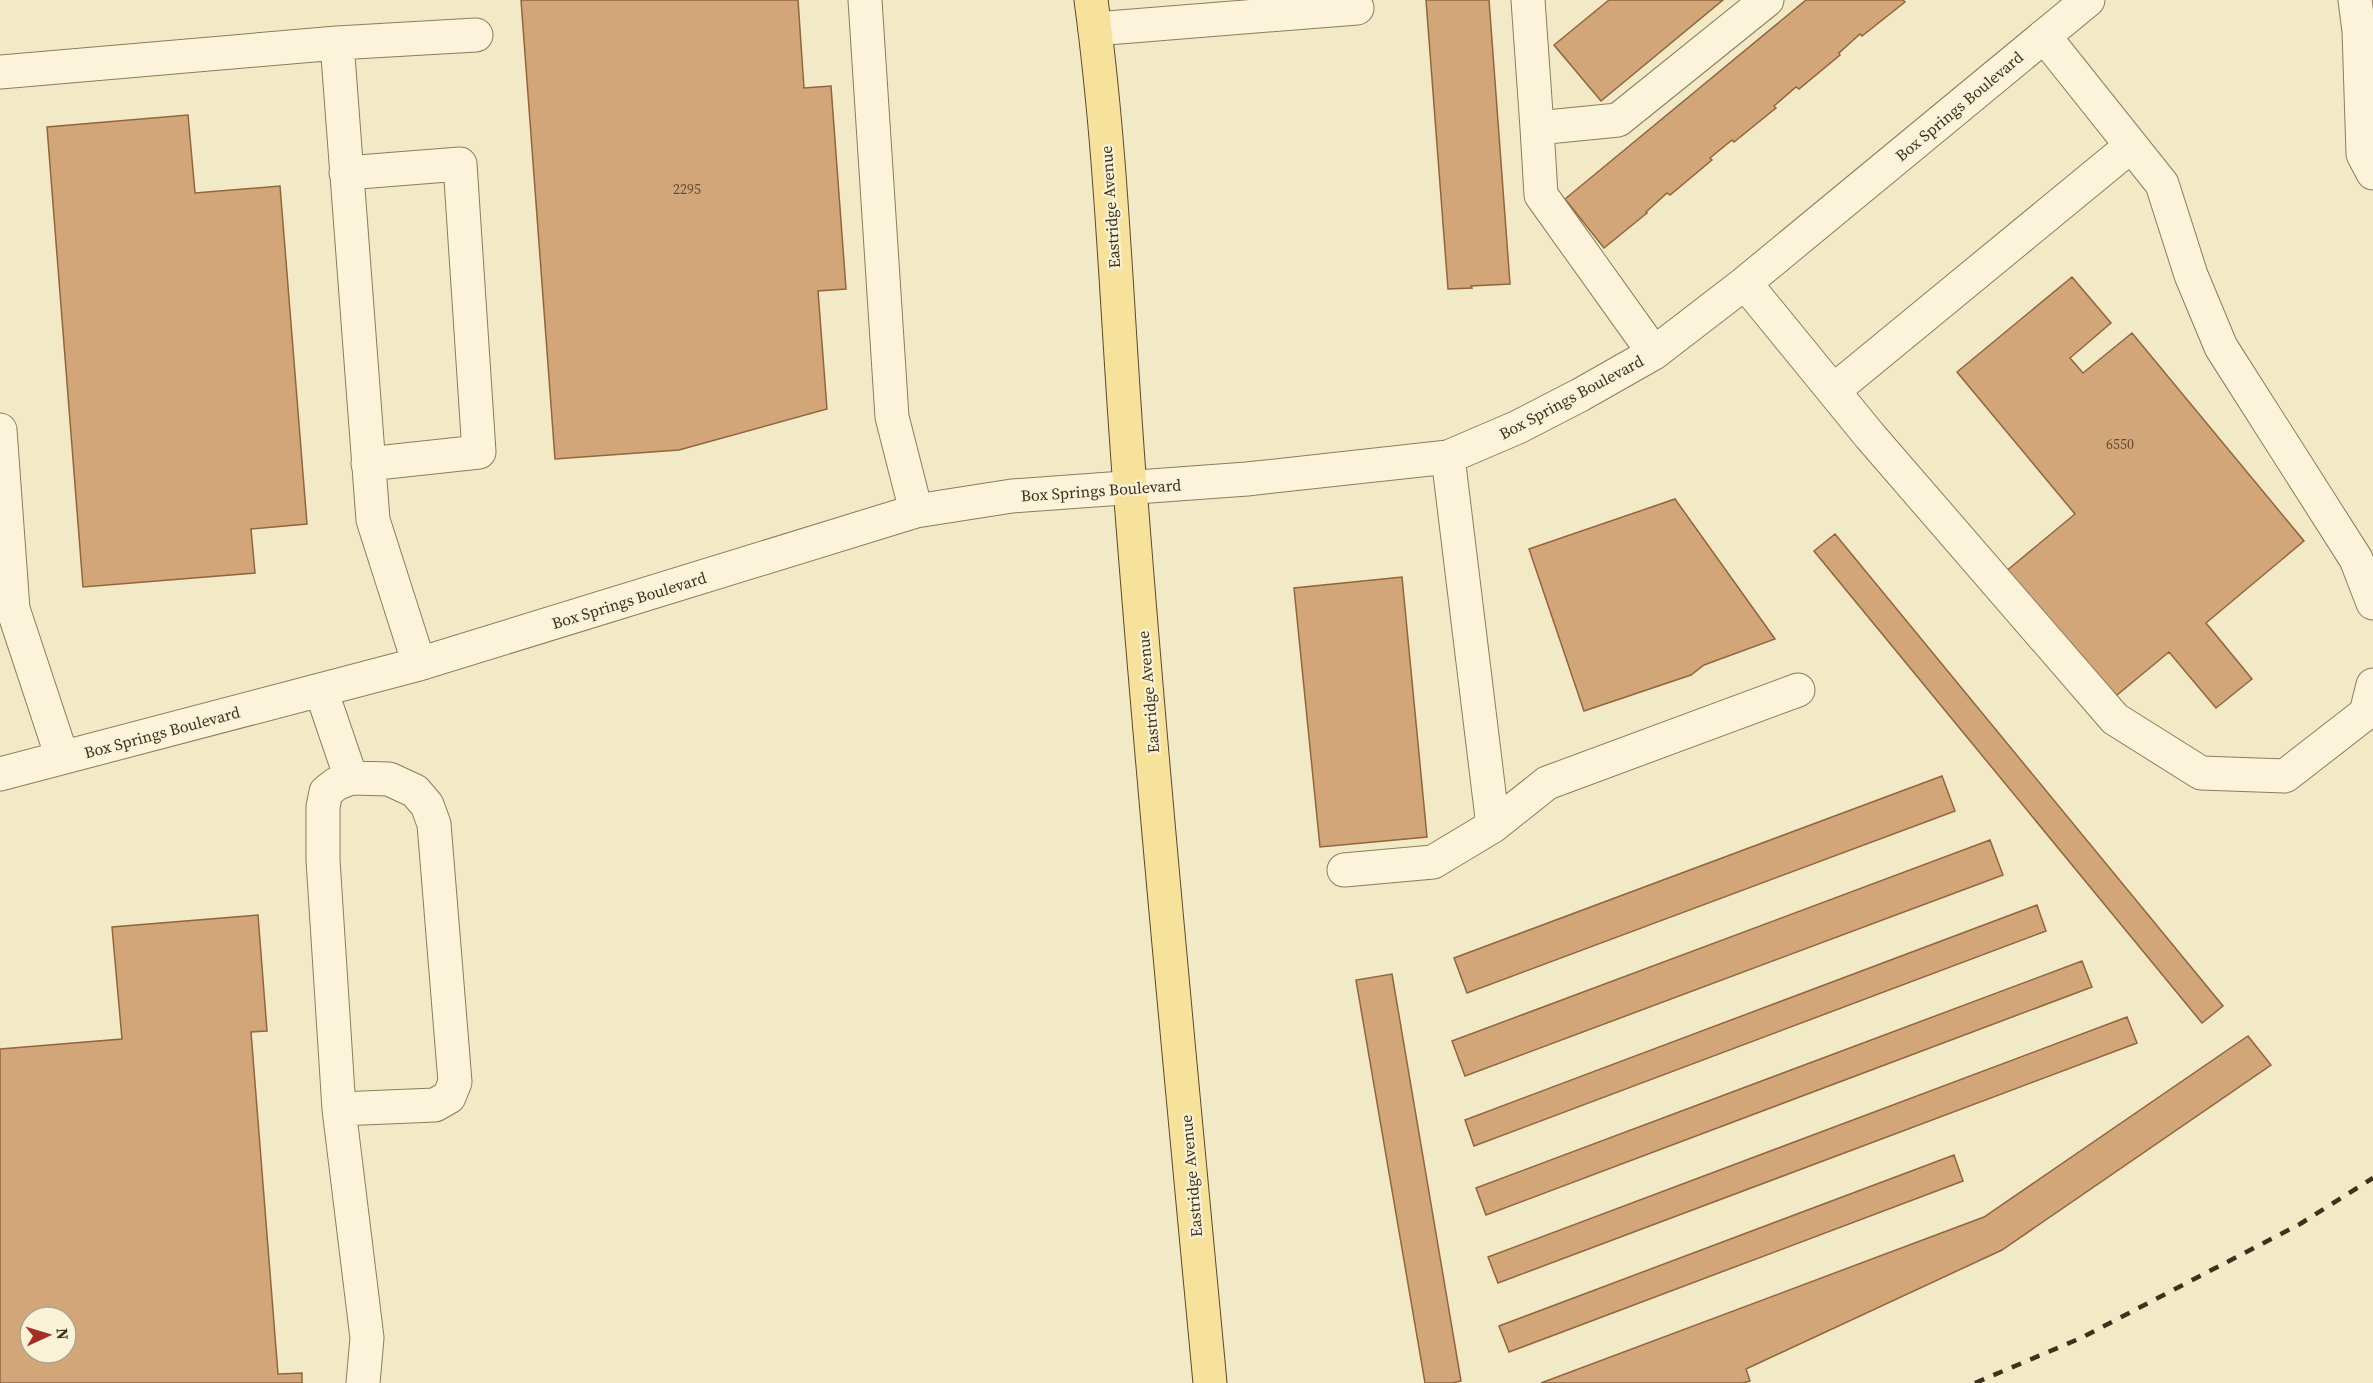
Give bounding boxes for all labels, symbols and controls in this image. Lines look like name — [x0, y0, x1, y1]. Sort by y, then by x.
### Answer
street label: Box Springs Boulevard — [1890, 46, 2028, 166]
street label: Eastridge Avenue — [1095, 145, 1125, 269]
house number: 2295 — [673, 179, 701, 199]
street label: Box Springs Boulevard — [1495, 350, 1647, 444]
house number: 6550 — [2106, 434, 2134, 454]
street label: Box Springs Boulevard — [1020, 473, 1182, 507]
street label: Box Springs Boulevard — [549, 566, 709, 634]
street label: Eastridge Avenue — [1132, 630, 1164, 754]
street label: Box Springs Boulevard — [82, 701, 242, 763]
street label: Eastridge Avenue — [1175, 1114, 1207, 1238]
north arrow — [18, 1305, 78, 1365]
text: N — [52, 1327, 74, 1341]

